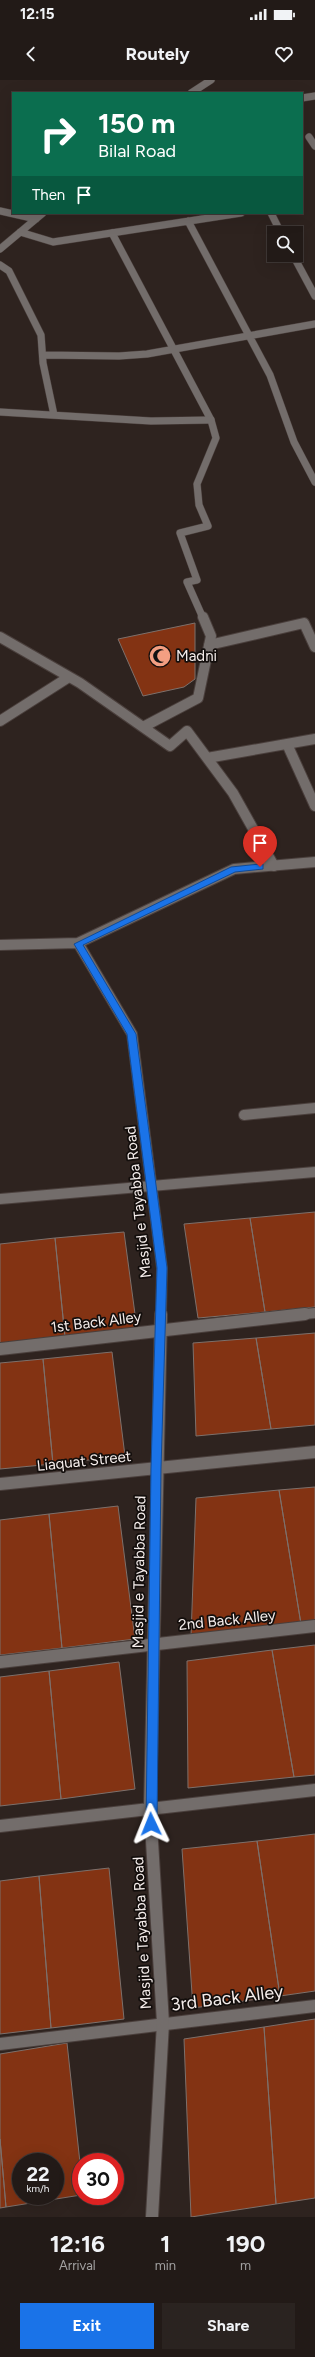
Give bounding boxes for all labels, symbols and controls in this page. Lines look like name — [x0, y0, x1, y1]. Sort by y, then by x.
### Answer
text: 12:15 — [20, 5, 55, 23]
icon: back — [20, 43, 42, 65]
text: Routely — [125, 43, 190, 65]
icon: heart — [273, 43, 295, 65]
text: 150 m — [98, 106, 175, 140]
icon: right — [32, 108, 84, 160]
text: Bilal Road — [98, 140, 176, 162]
icon: arrive — [73, 184, 95, 206]
text: Then — [32, 186, 65, 204]
map controls — [267, 226, 303, 262]
button: search — [267, 226, 303, 262]
mosque icon: Madni — [147, 643, 173, 669]
place label: Madni — [176, 647, 217, 665]
pin — [243, 826, 277, 867]
icon: arrive — [249, 832, 271, 854]
street label: Masjid e Tayabba Road — [121, 1125, 155, 1279]
street label: 1st Back Alley — [50, 1308, 142, 1336]
street label: Liaquat Street — [36, 1447, 133, 1475]
street label: Masjid e Tayabba Road — [129, 1495, 149, 1649]
street label: 2nd Back Alley — [177, 1606, 277, 1634]
position arrow — [130, 1803, 172, 1845]
street label: Masjid e Tayabba Road — [129, 1856, 155, 2010]
street label: 3rd Back Alley — [170, 1980, 285, 2016]
speed limit sign: 30 — [72, 2153, 124, 2205]
text: 22 — [26, 2162, 50, 2186]
text: km/h — [27, 2182, 49, 2195]
text: 12:16 — [50, 2229, 105, 2258]
text: 1 — [160, 2229, 170, 2258]
text: 190 — [226, 2229, 265, 2258]
text: Arrival — [59, 2258, 96, 2273]
text: min — [155, 2258, 176, 2273]
text: m — [240, 2258, 251, 2273]
button: Exit — [20, 2303, 154, 2349]
button: Share — [162, 2303, 295, 2349]

